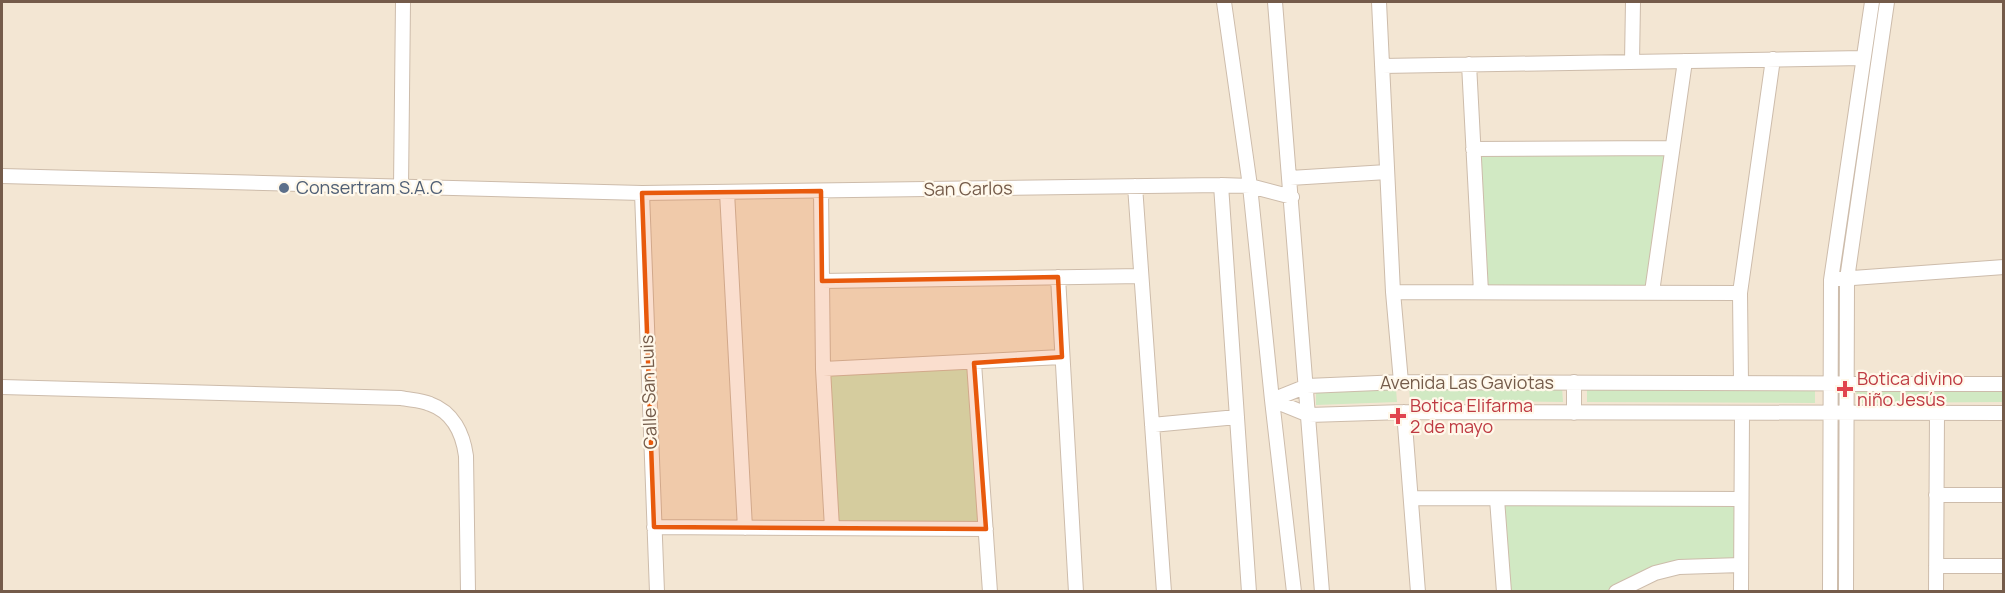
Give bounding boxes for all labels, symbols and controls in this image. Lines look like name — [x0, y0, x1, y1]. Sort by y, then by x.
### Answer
place label: Consertram S.A.C — [296, 175, 443, 199]
street label: San Carlos — [923, 175, 1013, 201]
marker: Consertram S.A.C — [277, 181, 291, 195]
street label: Calle San Luis — [634, 334, 662, 450]
place label: Botica divino niño Jesús — [1857, 366, 1963, 411]
street label: Avenida Las Gaviotas — [1380, 370, 1554, 394]
marker: Botica divino niño Jesús — [1838, 382, 1852, 396]
place label: Botica Elifarma 2 de mayo — [1410, 393, 1533, 438]
marker: Botica Elifarma 2 de mayo — [1391, 409, 1405, 423]

